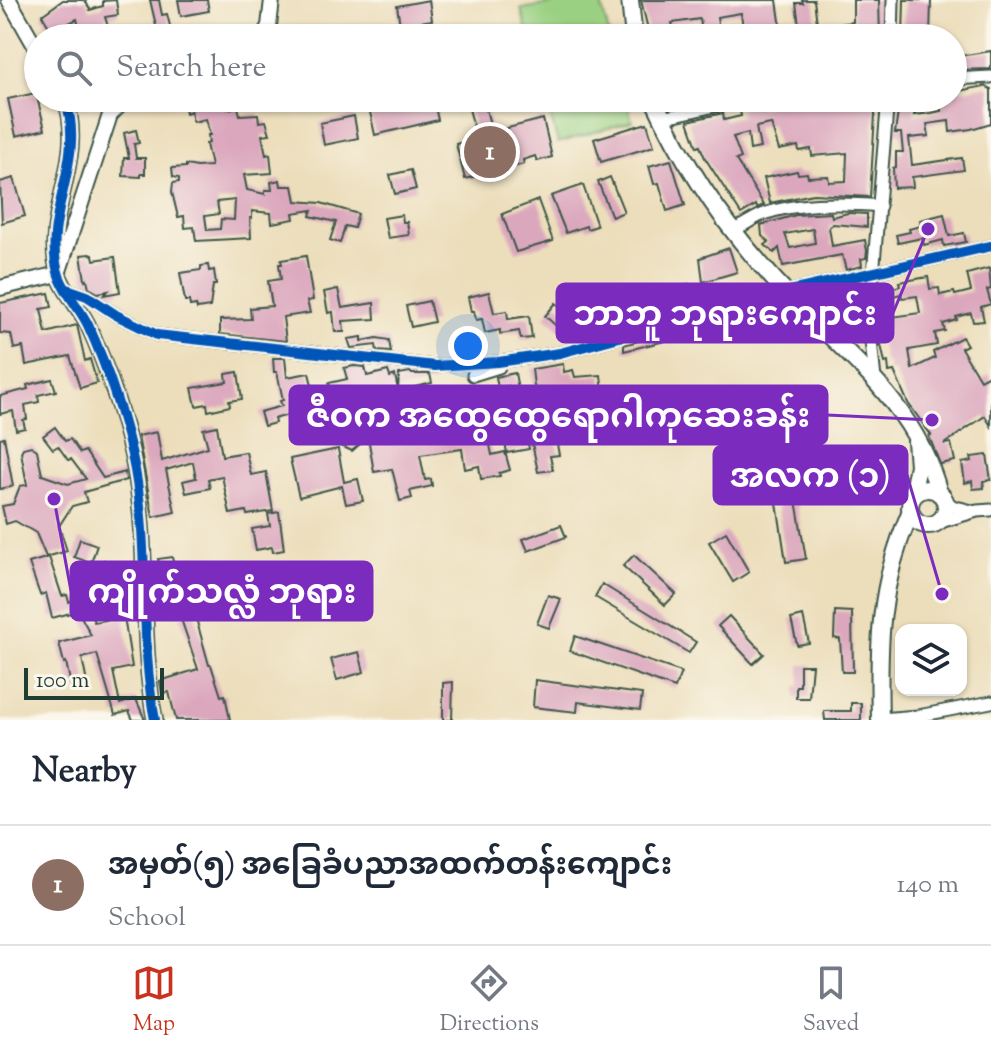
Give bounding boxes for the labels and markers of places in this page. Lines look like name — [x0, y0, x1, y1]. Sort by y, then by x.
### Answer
pin: 1 — [464, 122, 516, 182]
callout: ဘာဘူ ဘုရားကျောင်း — [557, 284, 893, 342]
callout: ဇီဝက အထွေထွေရောဂါကုဆေးခန်း — [290, 386, 827, 444]
callout: အလက (၁) — [714, 446, 907, 504]
callout: ကျိုက်သလ္လံ ဘုရား — [71, 562, 372, 620]

